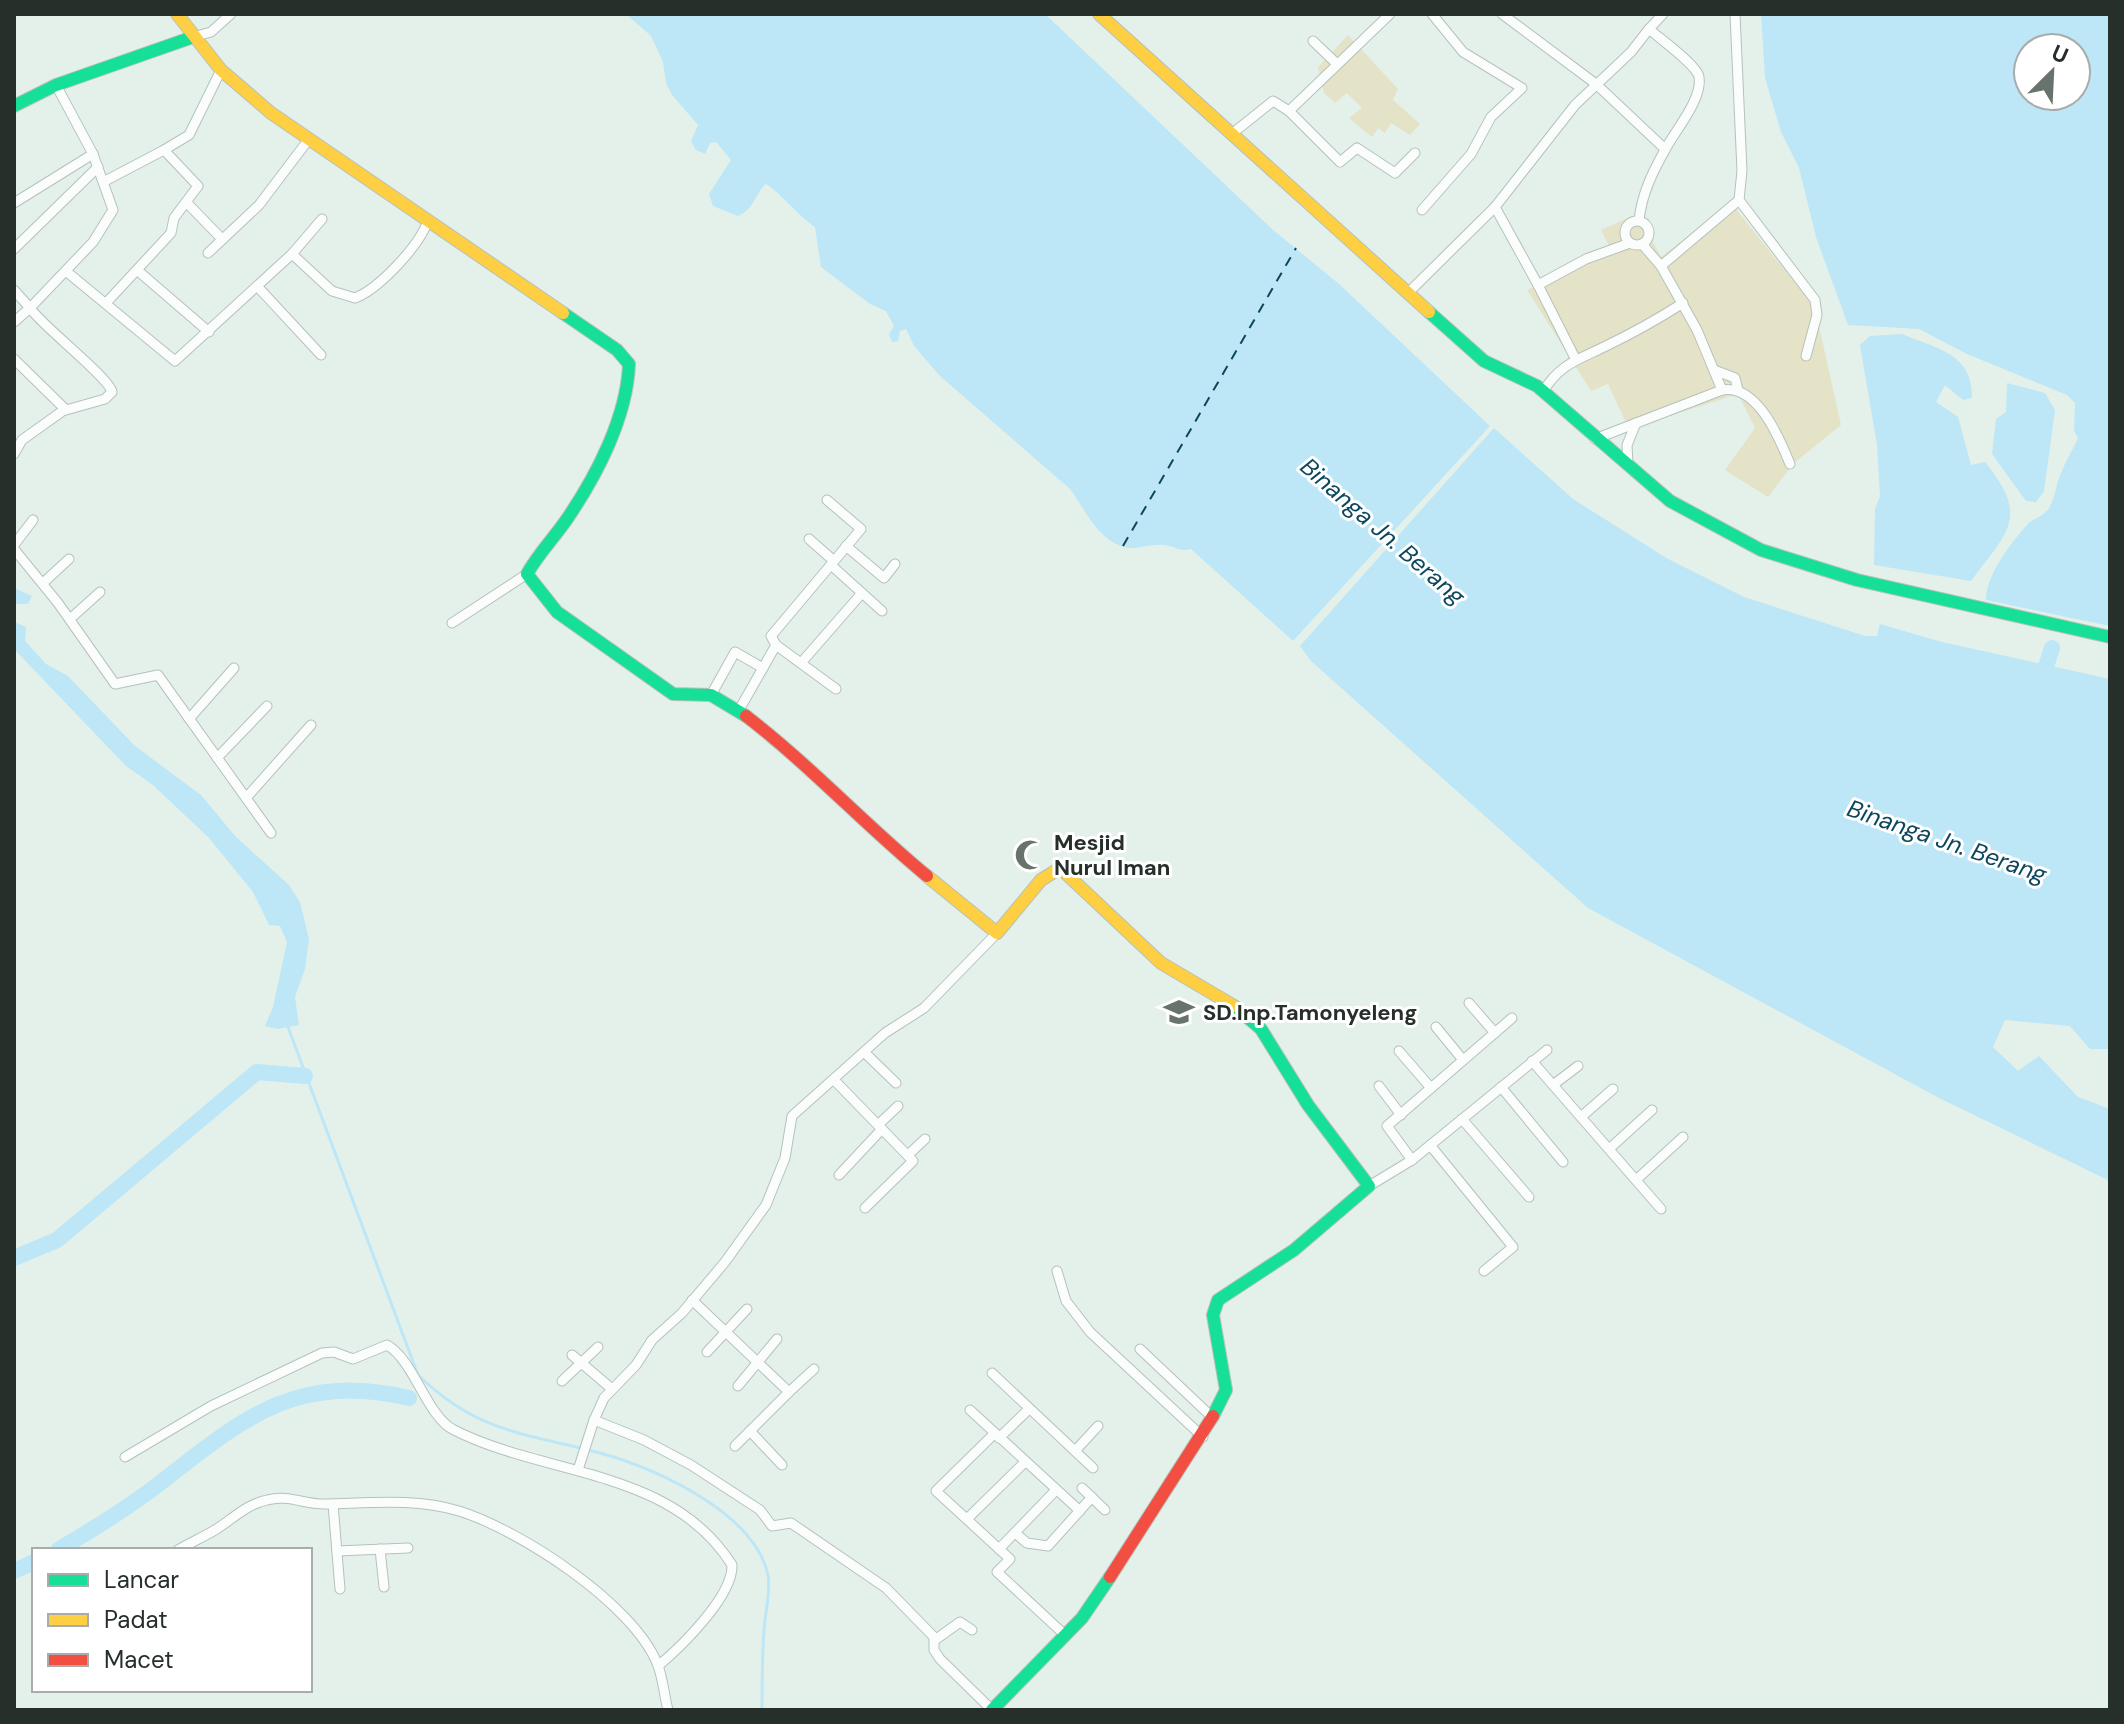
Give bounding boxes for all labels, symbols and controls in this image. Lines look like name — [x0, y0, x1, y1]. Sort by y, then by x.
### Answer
north arrow — [2012, 32, 2092, 112]
text: U — [2047, 38, 2073, 70]
water label: Binanga Jn. Berang — [1294, 451, 1473, 612]
water label: Binanga Jn. Berang — [1843, 792, 2051, 890]
place label: Mesjid Nurul Iman — [1054, 828, 1170, 882]
mosque icon: Mesjid Nurul Iman — [1013, 838, 1047, 872]
school or university icon: SD.Inp.Tamonyeleng — [1162, 995, 1196, 1029]
place label: SD.Inp.Tamonyeleng — [1203, 998, 1417, 1027]
legend — [32, 1548, 312, 1692]
text: Lancar — [104, 1564, 179, 1595]
text: Padat — [104, 1604, 168, 1635]
text: Macet — [104, 1644, 174, 1675]

